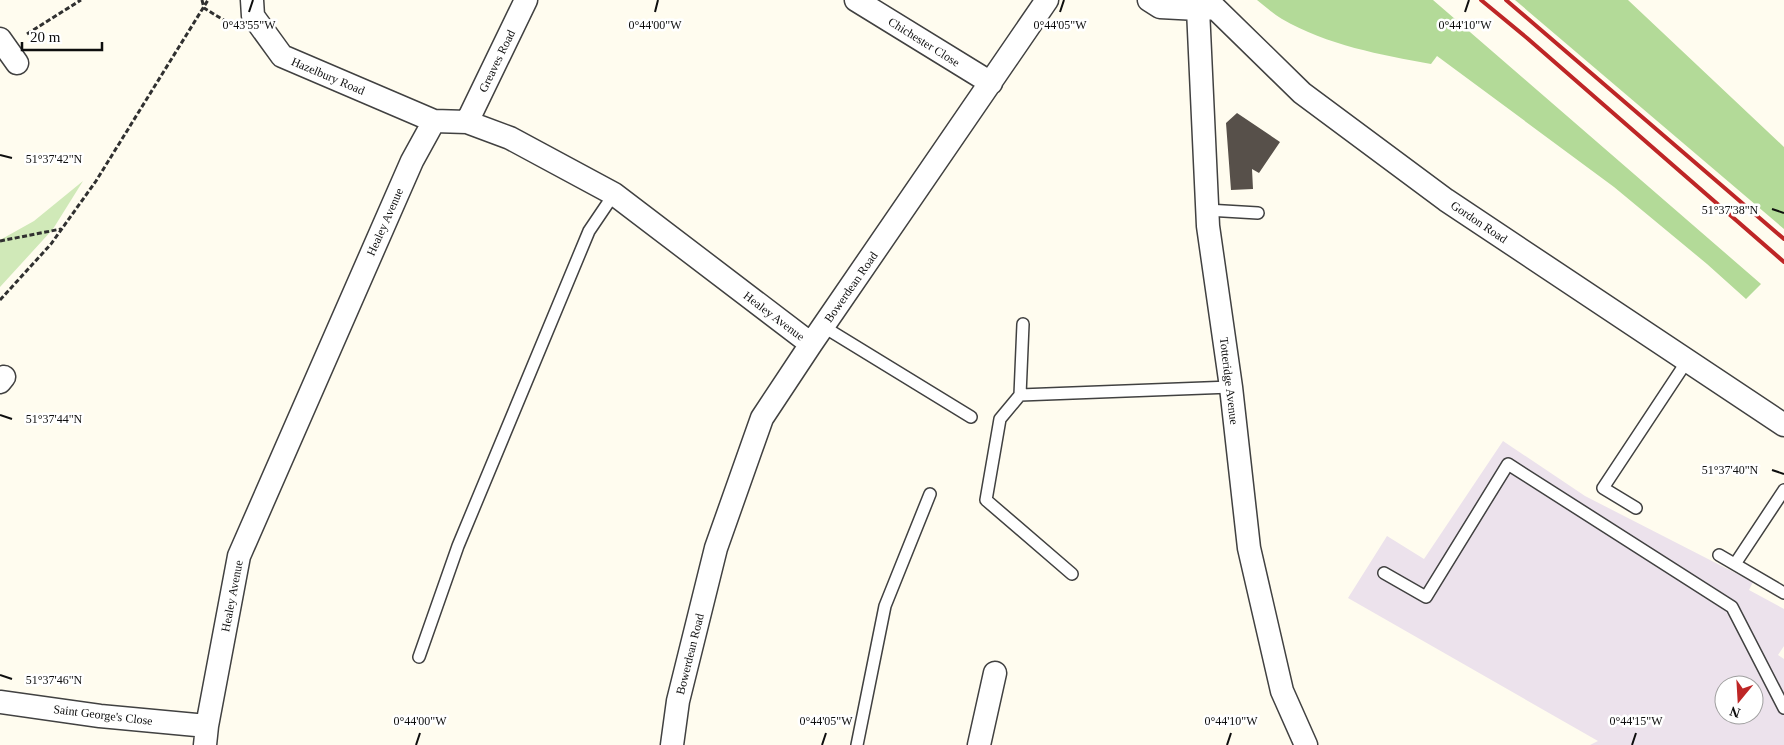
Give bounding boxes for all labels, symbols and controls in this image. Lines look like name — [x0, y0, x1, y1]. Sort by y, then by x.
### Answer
street label: Chichester Close — [886, 14, 962, 70]
text: 0°43'55"W — [222, 18, 276, 32]
text: 0°44'00"W — [628, 18, 682, 32]
text: 0°44'05"W — [1033, 18, 1087, 32]
text: 0°44'10"W — [1438, 18, 1492, 32]
scale bar — [22, 20, 102, 52]
street label: Greaves Road — [476, 28, 518, 94]
text: 20 m — [30, 29, 61, 45]
street label: Hazelbury Road — [289, 54, 367, 98]
text: 51°37'42"N — [26, 152, 83, 166]
street label: Healey Avenue — [364, 186, 406, 258]
street label: Gordon Road — [1448, 198, 1510, 246]
text: 51°37'38"N — [1702, 203, 1759, 217]
street label: Bowerdean Road — [821, 249, 881, 325]
street label: Healey Avenue — [741, 289, 807, 343]
street label: Totteridge Avenue — [1217, 337, 1241, 425]
text: 51°37'44"N — [26, 412, 83, 426]
text: 51°37'40"N — [1702, 463, 1759, 477]
street label: Healey Avenue — [218, 559, 246, 633]
street label: Bowerdean Road — [673, 612, 707, 696]
text: 51°37'46"N — [26, 673, 83, 687]
north arrow — [1714, 675, 1764, 725]
street label: Saint George's Close — [53, 702, 153, 728]
text: N — [1728, 703, 1742, 721]
text: 0°44'00"W — [393, 714, 447, 728]
text: 0°44'05"W — [799, 714, 853, 728]
text: 0°44'10"W — [1204, 714, 1258, 728]
text: 0°44'15"W — [1609, 714, 1663, 728]

